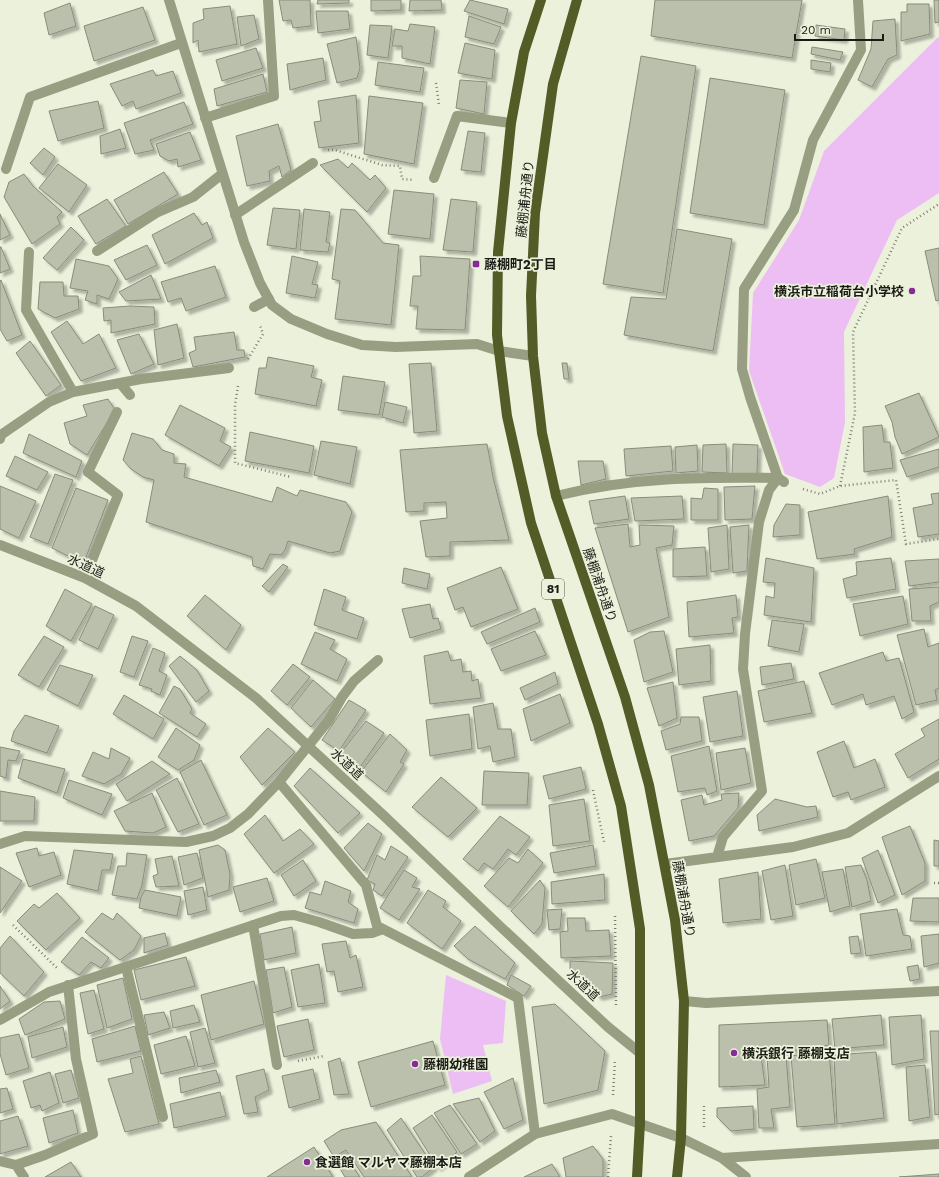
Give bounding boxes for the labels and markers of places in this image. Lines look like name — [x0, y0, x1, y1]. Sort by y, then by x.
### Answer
place label: 藤棚町2丁目 — [484, 257, 557, 272]
marker: 藤棚町2丁目 — [471, 259, 481, 269]
place label: 横浜市立稲荷台小学校 — [774, 284, 904, 299]
marker: 横浜市立稲荷台小学校 — [907, 286, 917, 296]
place label: 横浜銀行 藤棚支店 — [742, 1046, 850, 1061]
marker: 横浜銀行 藤棚支店 — [729, 1048, 739, 1058]
place label: 藤棚幼稚園 — [423, 1057, 488, 1072]
marker: 藤棚幼稚園 — [410, 1059, 420, 1069]
place label: 食選館 マルヤマ藤棚本店 — [315, 1155, 462, 1170]
marker: 食選館 マルヤマ藤棚本店 — [302, 1157, 312, 1167]

